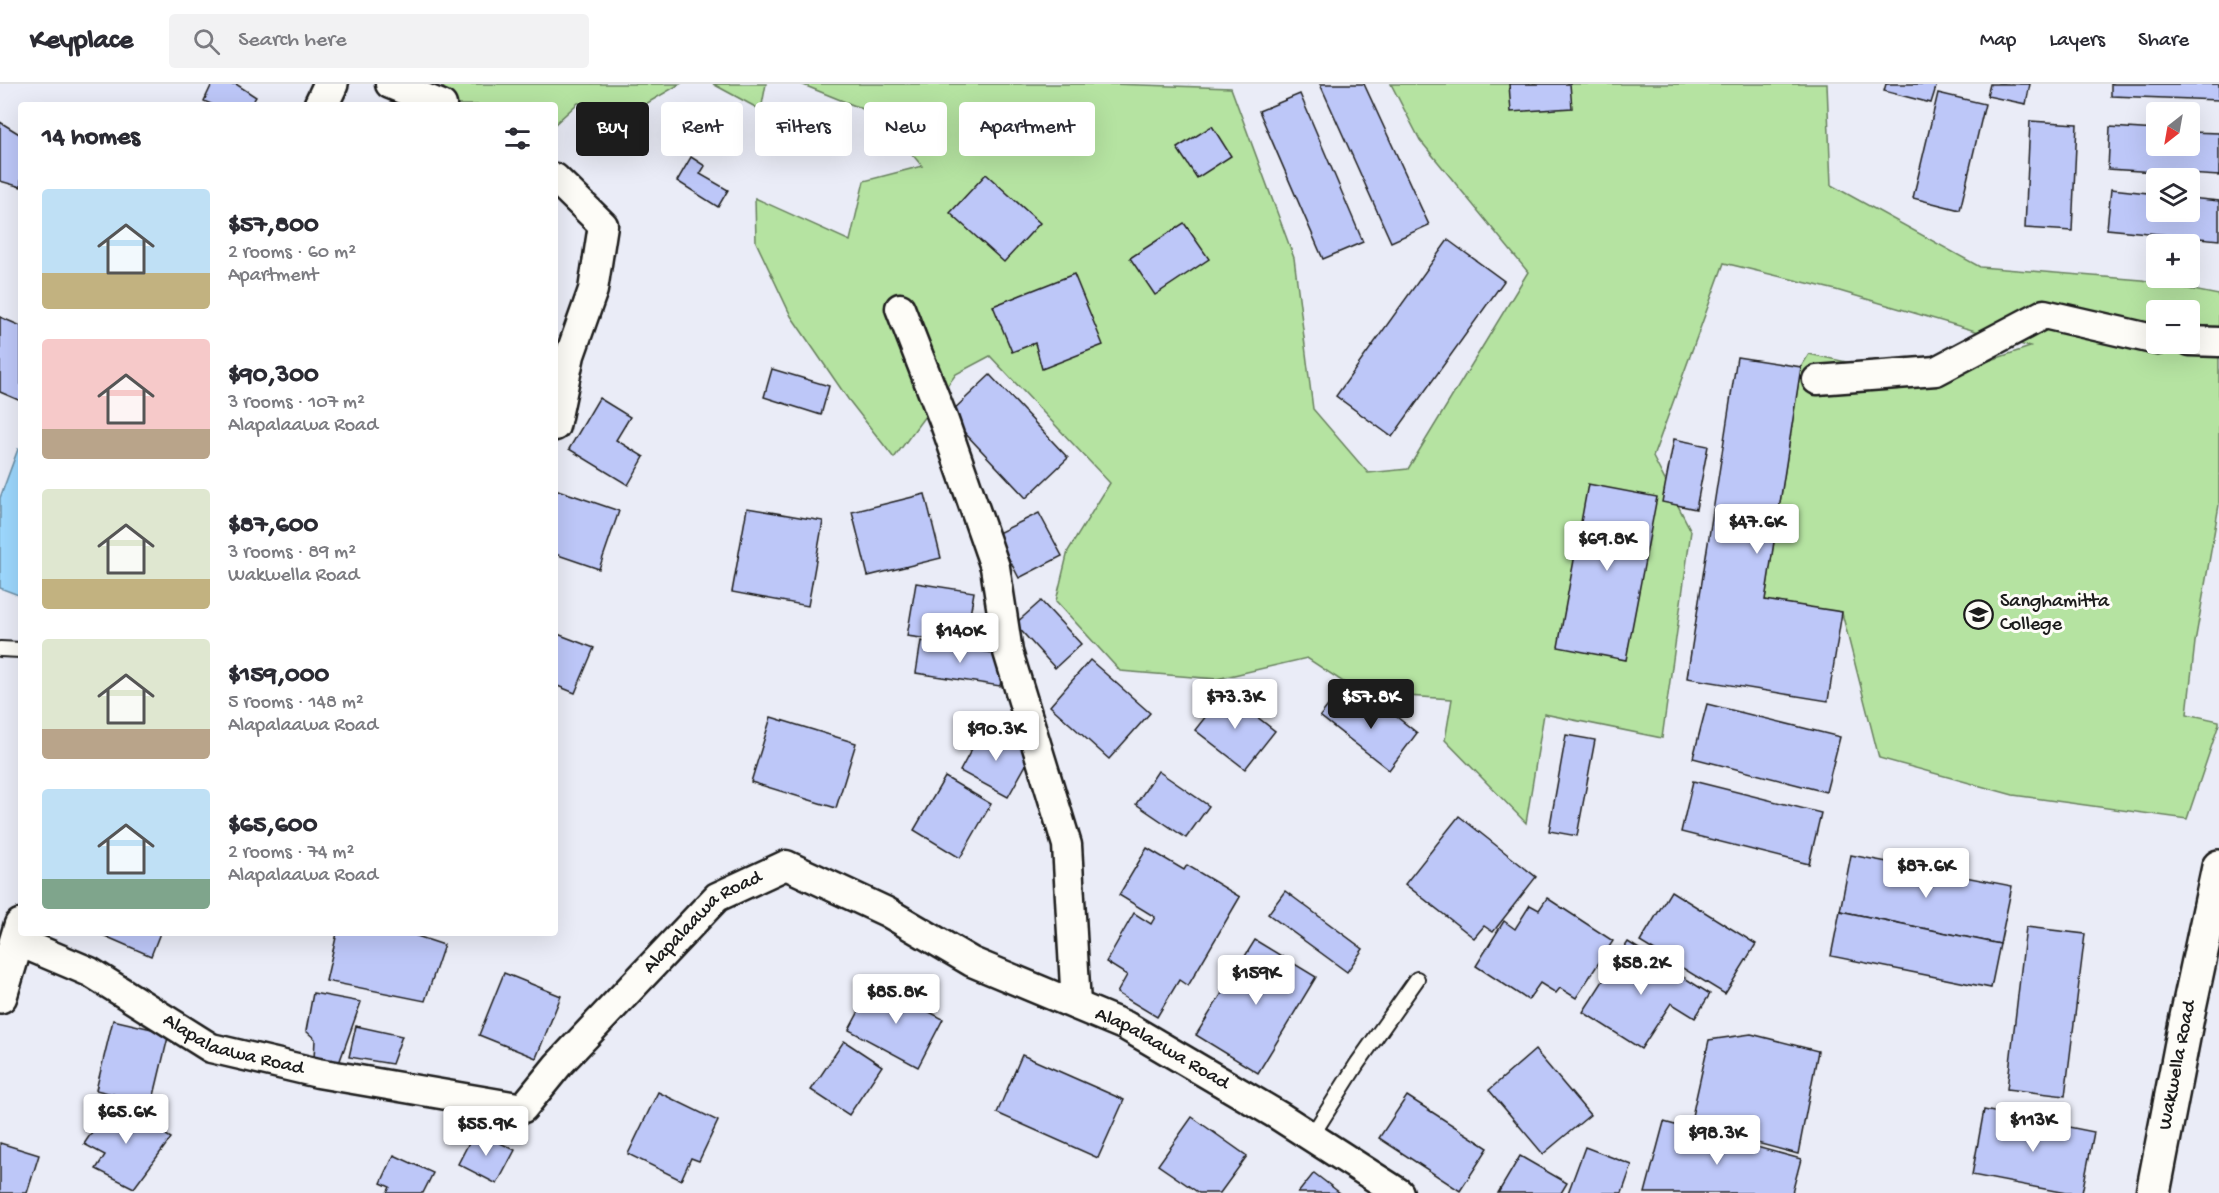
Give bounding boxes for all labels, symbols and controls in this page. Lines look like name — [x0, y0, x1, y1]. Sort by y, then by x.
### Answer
search box — [169, 14, 589, 68]
text: Keyplace — [30, 25, 133, 58]
icon: search — [190, 25, 223, 58]
text: Search here — [238, 28, 347, 54]
text: Map — [1980, 29, 2016, 54]
text: Layers — [2049, 29, 2105, 54]
text: Share — [2138, 29, 2189, 54]
chip: Buy — [576, 102, 649, 156]
chip: Rent — [661, 102, 743, 156]
chip: Filters — [755, 102, 852, 156]
chip: New — [864, 102, 947, 156]
chip: Apartment — [959, 102, 1095, 156]
north arrow — [2146, 102, 2200, 156]
map controls — [2146, 102, 2200, 354]
icon: filters — [501, 122, 534, 155]
text: 14 homes — [42, 123, 140, 154]
button: layers — [2146, 168, 2200, 222]
text: $57,800 — [228, 211, 319, 242]
icon: home — [90, 213, 162, 285]
button: + — [2146, 234, 2200, 288]
text: 2 rooms · 60 m² — [228, 242, 356, 265]
text: Apartment — [228, 265, 318, 288]
button: − — [2146, 300, 2200, 354]
text: $90,300 — [228, 361, 319, 392]
icon: home — [90, 363, 162, 435]
text: 3 rooms · 107 m² — [228, 392, 365, 415]
text: Alapalaawa Road — [228, 415, 378, 438]
pin: $47.6K — [1708, 504, 1806, 555]
text: $87,600 — [228, 511, 318, 542]
text: $47.6K — [1729, 512, 1785, 535]
icon: home — [90, 513, 162, 585]
pin: $69.8K — [1558, 521, 1656, 572]
text: $69.8K — [1578, 529, 1636, 552]
text: 3 rooms · 89 m² — [228, 542, 356, 565]
text: Wakwella Road — [228, 565, 359, 588]
place label: Sanghamitta College — [2000, 591, 2110, 637]
school or university icon: Sanghamitta College — [1963, 598, 1995, 630]
pin: $140K — [918, 613, 1002, 664]
text: $140K — [936, 621, 984, 644]
text: $159,000 — [228, 661, 329, 692]
icon: home — [90, 663, 162, 735]
pin: $73.3K — [1186, 679, 1284, 730]
pin: $57.8K — [1322, 679, 1420, 730]
text: $73.3K — [1206, 687, 1264, 710]
text: $57.8K — [1342, 687, 1400, 710]
text: 5 rooms · 148 m² — [228, 692, 364, 715]
pin: $90.3K — [947, 711, 1045, 762]
text: Alapalaawa Road — [228, 715, 378, 738]
text: $90.3K — [967, 719, 1025, 742]
text: $65,600 — [228, 811, 317, 842]
icon: home — [90, 813, 162, 885]
text: 2 rooms · 74 m² — [228, 842, 354, 865]
pin: $87.6K — [1877, 848, 1975, 899]
text: $87.6K — [1897, 856, 1955, 879]
text: Alapalaawa Road — [228, 865, 378, 888]
street label: Alapalaawa Road — [639, 865, 768, 979]
pin: $58.2K — [1592, 945, 1690, 996]
text: $58.2K — [1612, 953, 1670, 976]
pin: $159K — [1214, 955, 1298, 1006]
text: $159K — [1232, 963, 1280, 986]
pin: $85.8K — [847, 974, 945, 1025]
text: $85.8K — [867, 982, 925, 1005]
street label: Wakwella Road — [2154, 996, 2202, 1132]
street label: Alapalaawa Road — [1091, 1003, 1235, 1097]
street label: Alapalaawa Road — [158, 1009, 308, 1081]
pin: $65.6K — [77, 1094, 175, 1145]
text: $65.6K — [97, 1102, 155, 1125]
pin: $113K — [1991, 1102, 2075, 1153]
pin: $55.9K — [437, 1106, 535, 1157]
text: $113K — [2010, 1110, 2056, 1133]
text: $55.9K — [457, 1114, 515, 1137]
pin: $98.3K — [1668, 1115, 1766, 1166]
text: $98.3K — [1688, 1123, 1746, 1146]

